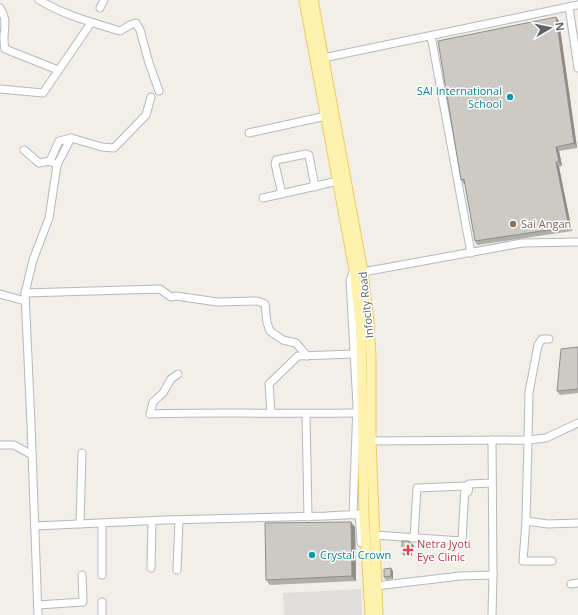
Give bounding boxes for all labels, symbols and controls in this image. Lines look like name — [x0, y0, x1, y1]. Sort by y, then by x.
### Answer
north arrow — [530, 8, 570, 48]
text: N — [552, 21, 568, 32]
place label: SAI International School — [417, 83, 502, 111]
marker: SAI International School — [505, 92, 515, 102]
place label: Sai Angan — [521, 216, 571, 231]
marker: Sai Angan — [508, 219, 518, 229]
street label: Infocity Road — [355, 271, 376, 339]
place label: Netra Jyoti Eye Clinic — [417, 536, 471, 564]
marker: Netra Jyoti Eye Clinic — [402, 544, 414, 556]
place label: Crystal Crown — [320, 547, 391, 562]
marker: Crystal Crown — [307, 550, 317, 560]

